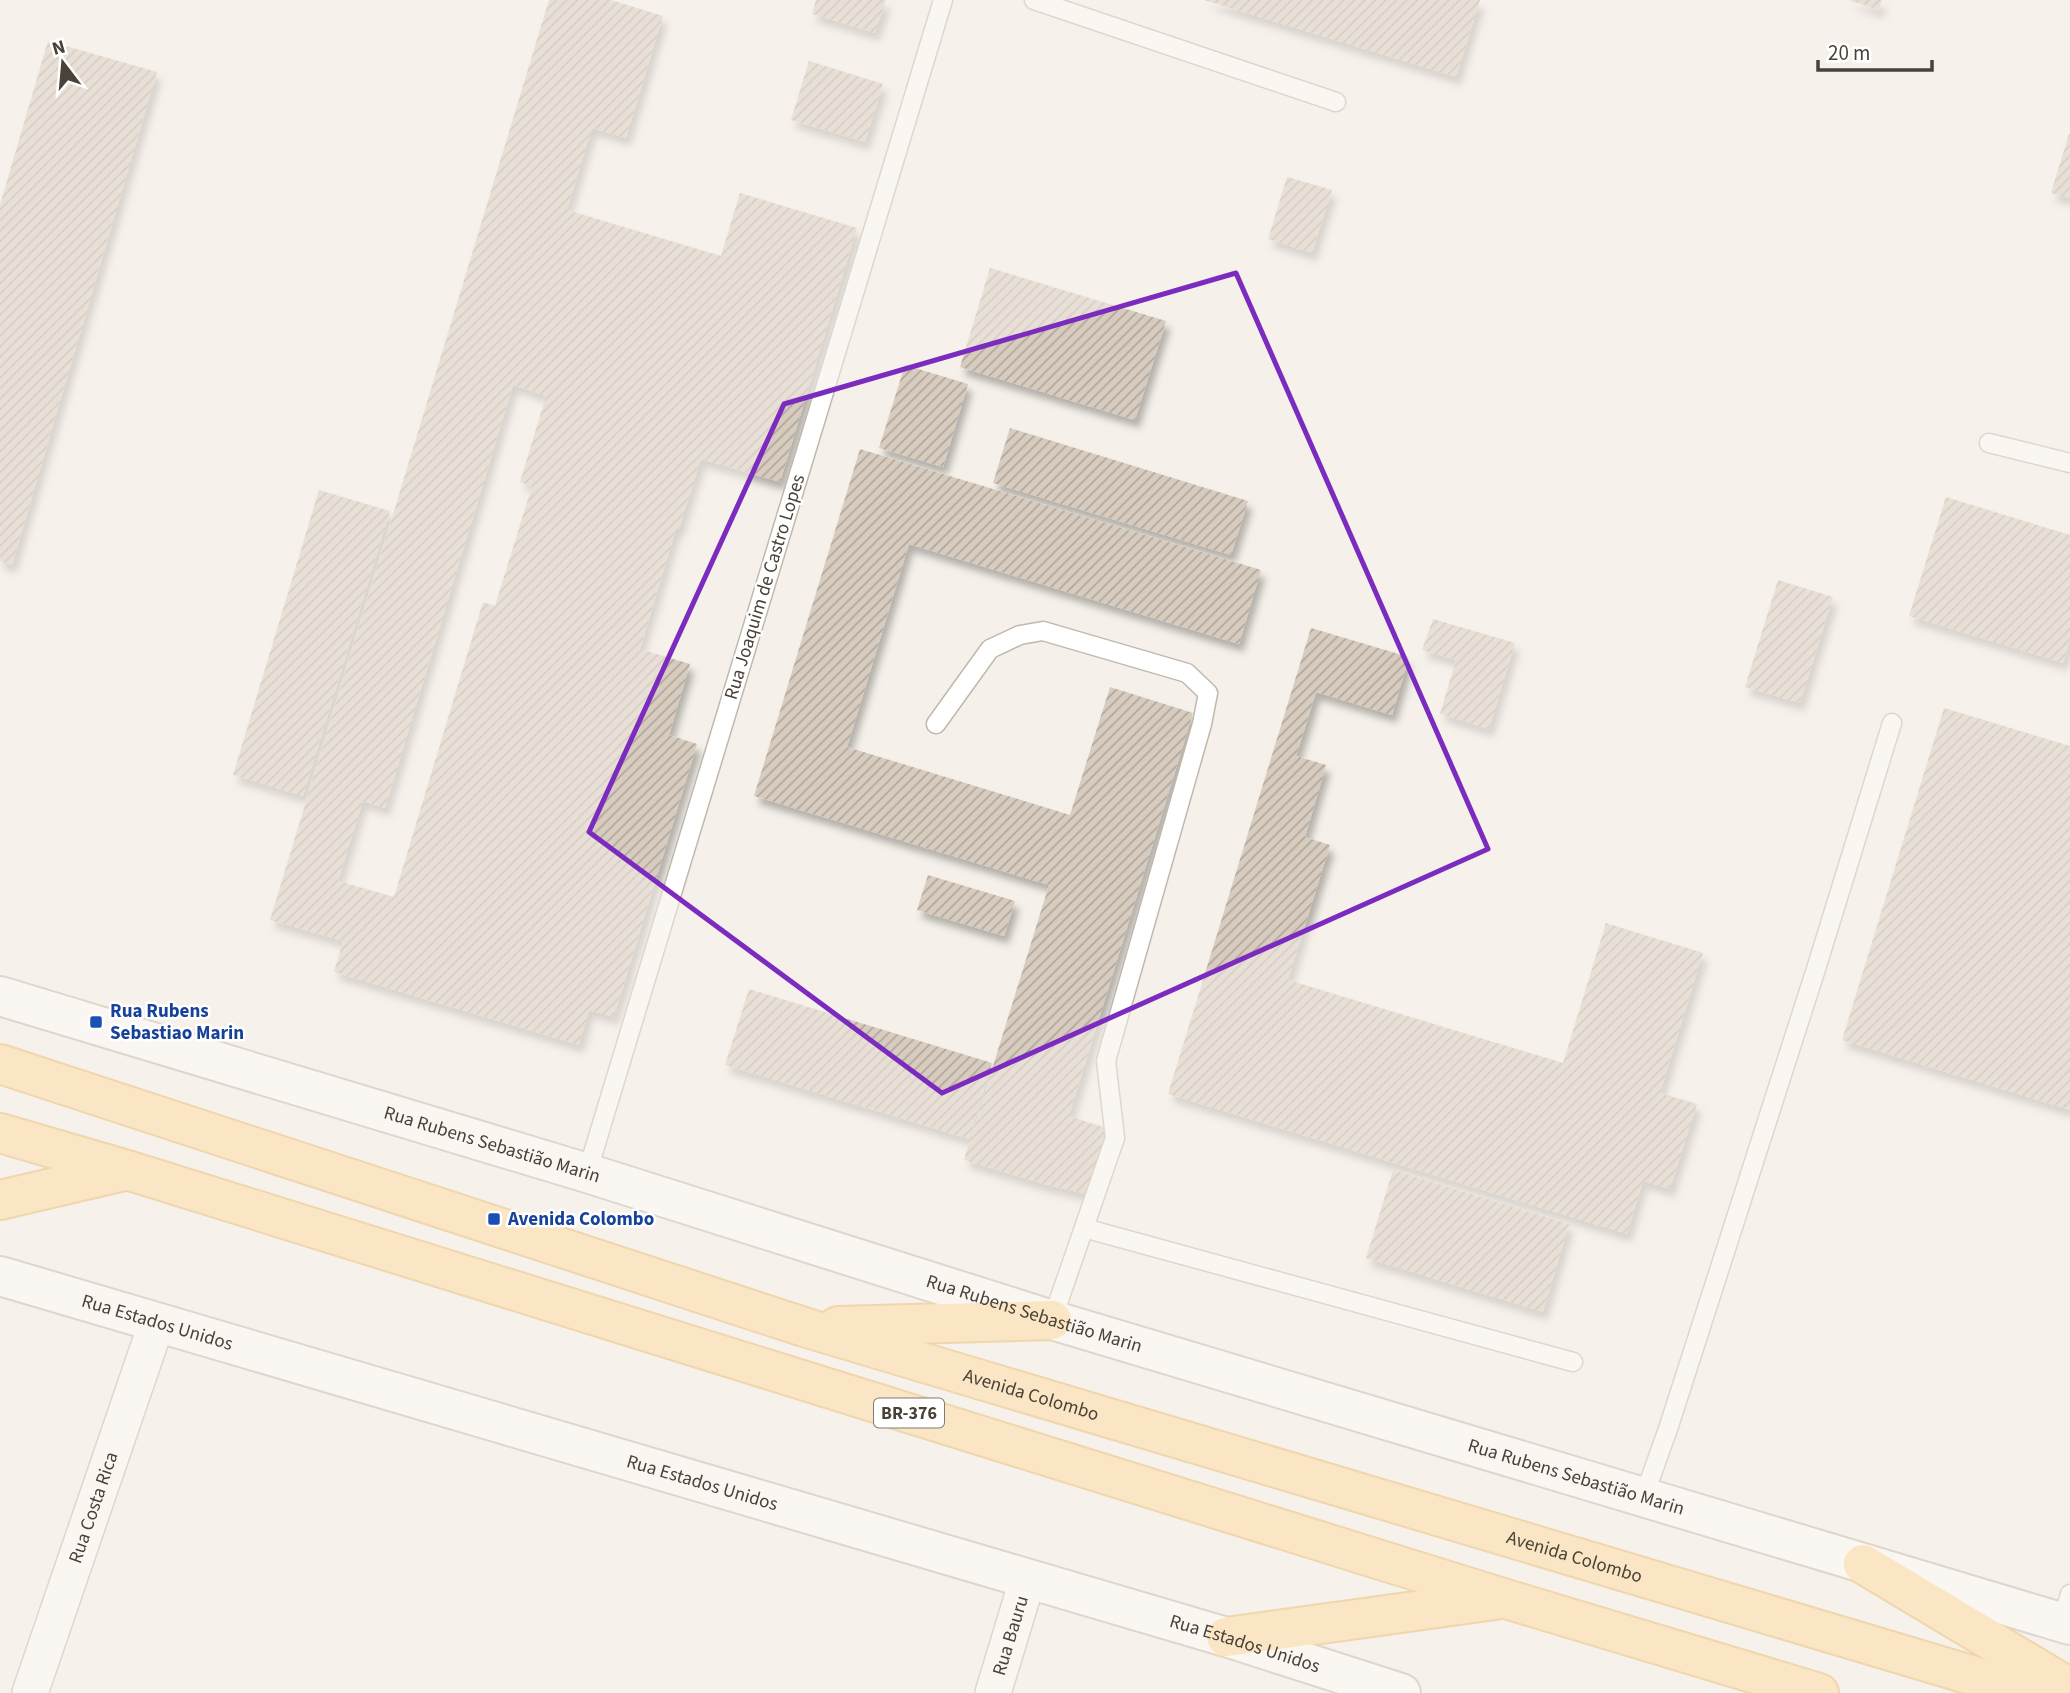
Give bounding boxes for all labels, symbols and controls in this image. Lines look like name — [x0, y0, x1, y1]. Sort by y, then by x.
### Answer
north arrow — [28, 28, 98, 98]
scale bar — [1818, 28, 1932, 72]
text: N — [49, 33, 69, 63]
text: 20 m — [1828, 38, 1870, 68]
street label: Rua Joaquim de Castro Lopes — [718, 471, 812, 703]
place label: Rua Rubens Sebastiao Marin — [110, 998, 244, 1047]
marker: Rua Rubens Sebastiao Marin — [88, 1014, 104, 1030]
street label: Rua Rubens Sebastião Marin — [381, 1099, 604, 1190]
place label: Avenida Colombo — [507, 1206, 654, 1233]
marker: Avenida Colombo — [486, 1211, 502, 1227]
street label: Rua Rubens Sebastião Marin — [923, 1268, 1146, 1360]
street label: Rua Estados Unidos — [78, 1287, 236, 1357]
street label: Avenida Colombo — [960, 1362, 1102, 1428]
road number: BR-376 — [874, 1398, 944, 1428]
street label: Rua Rubens Sebastião Marin — [1465, 1432, 1688, 1522]
street label: Rua Costa Rica — [62, 1448, 125, 1567]
street label: Rua Estados Unidos — [623, 1448, 781, 1518]
street label: Avenida Colombo — [1503, 1524, 1646, 1590]
street label: Rua Bauru — [986, 1592, 1035, 1679]
street label: Rua Estados Unidos — [1166, 1608, 1324, 1680]

